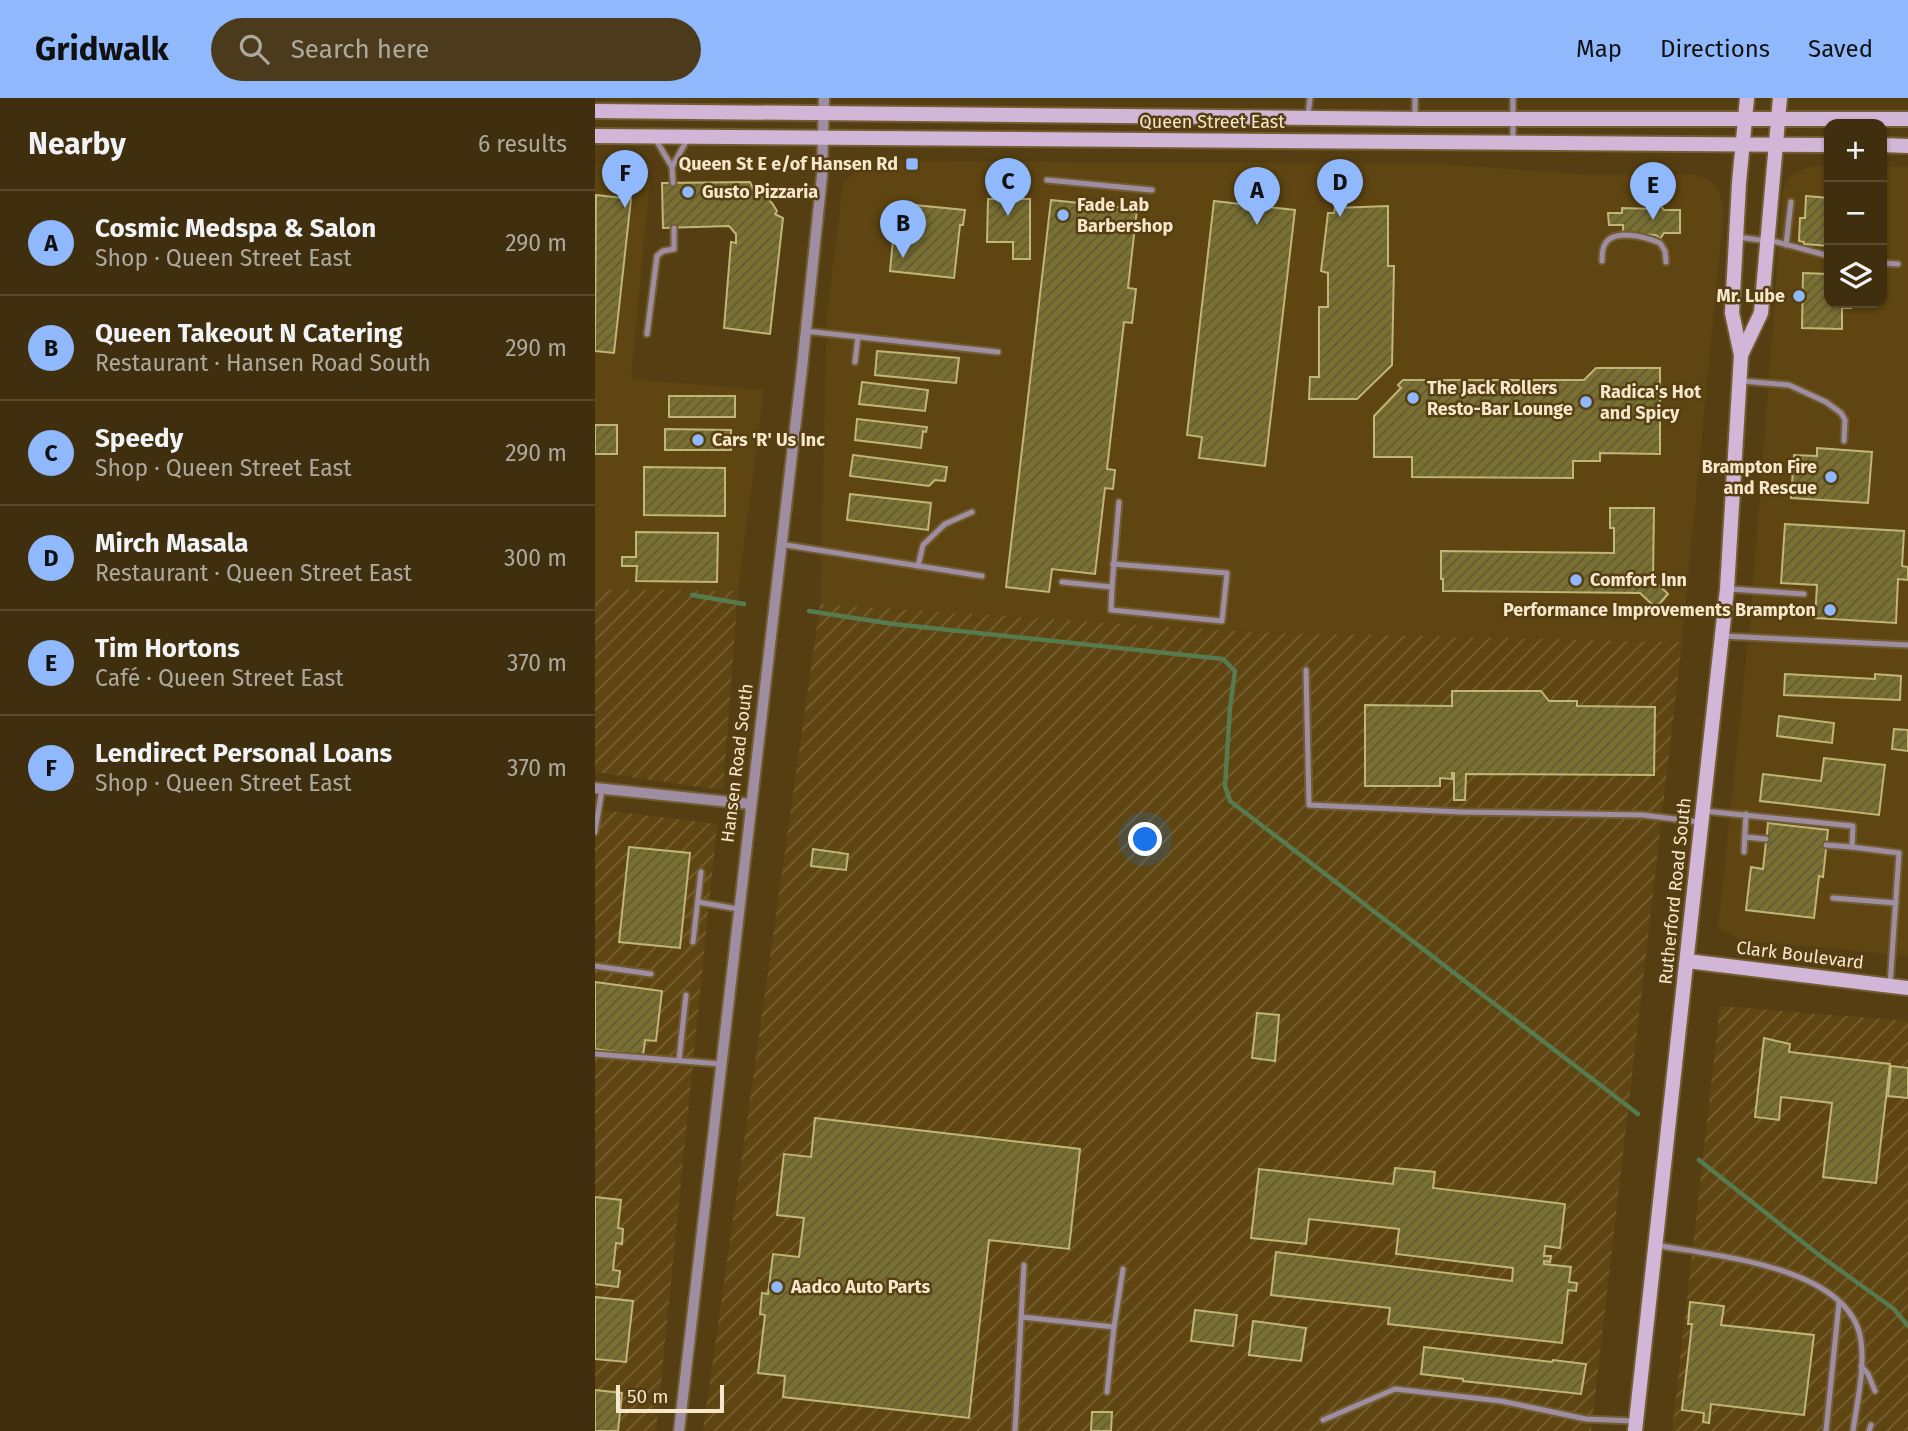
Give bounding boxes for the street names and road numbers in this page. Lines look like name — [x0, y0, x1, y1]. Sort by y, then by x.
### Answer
street label: Queen Street East — [1139, 111, 1285, 133]
street label: Hansen Road South — [716, 682, 758, 844]
street label: Rutherford Road South — [1654, 797, 1696, 985]
street label: Clark Boulevard — [1735, 936, 1865, 974]

